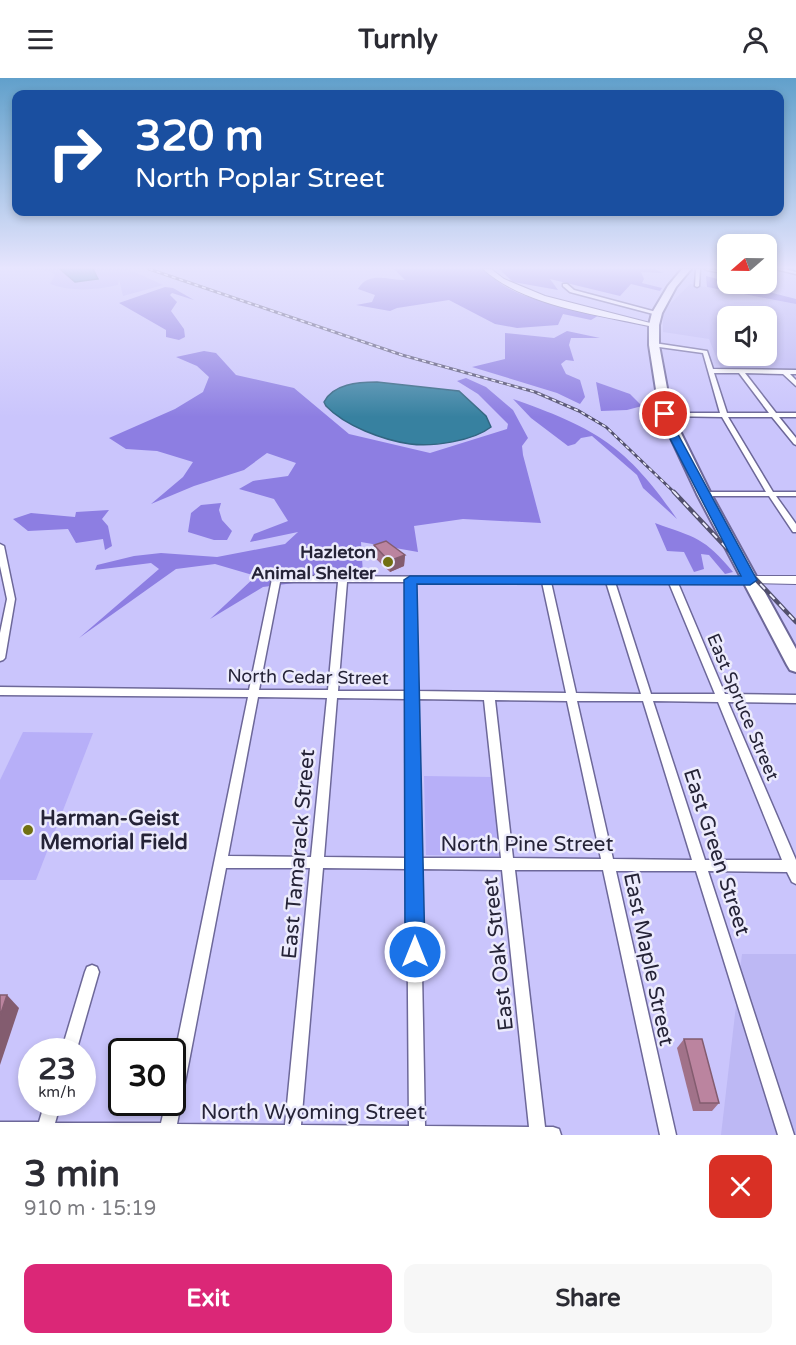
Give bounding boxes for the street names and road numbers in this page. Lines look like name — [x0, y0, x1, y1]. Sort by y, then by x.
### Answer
street label: East Spruce Street — [702, 630, 784, 784]
street label: North Cedar Street — [227, 665, 389, 689]
street label: East Tamarack Street — [277, 748, 320, 960]
street label: East Green Street — [678, 765, 755, 939]
street label: North Pine Street — [441, 832, 613, 857]
street label: East Maple Street — [618, 870, 679, 1048]
street label: East Oak Street — [478, 876, 519, 1032]
street label: North Wyoming Street — [201, 1100, 425, 1125]

